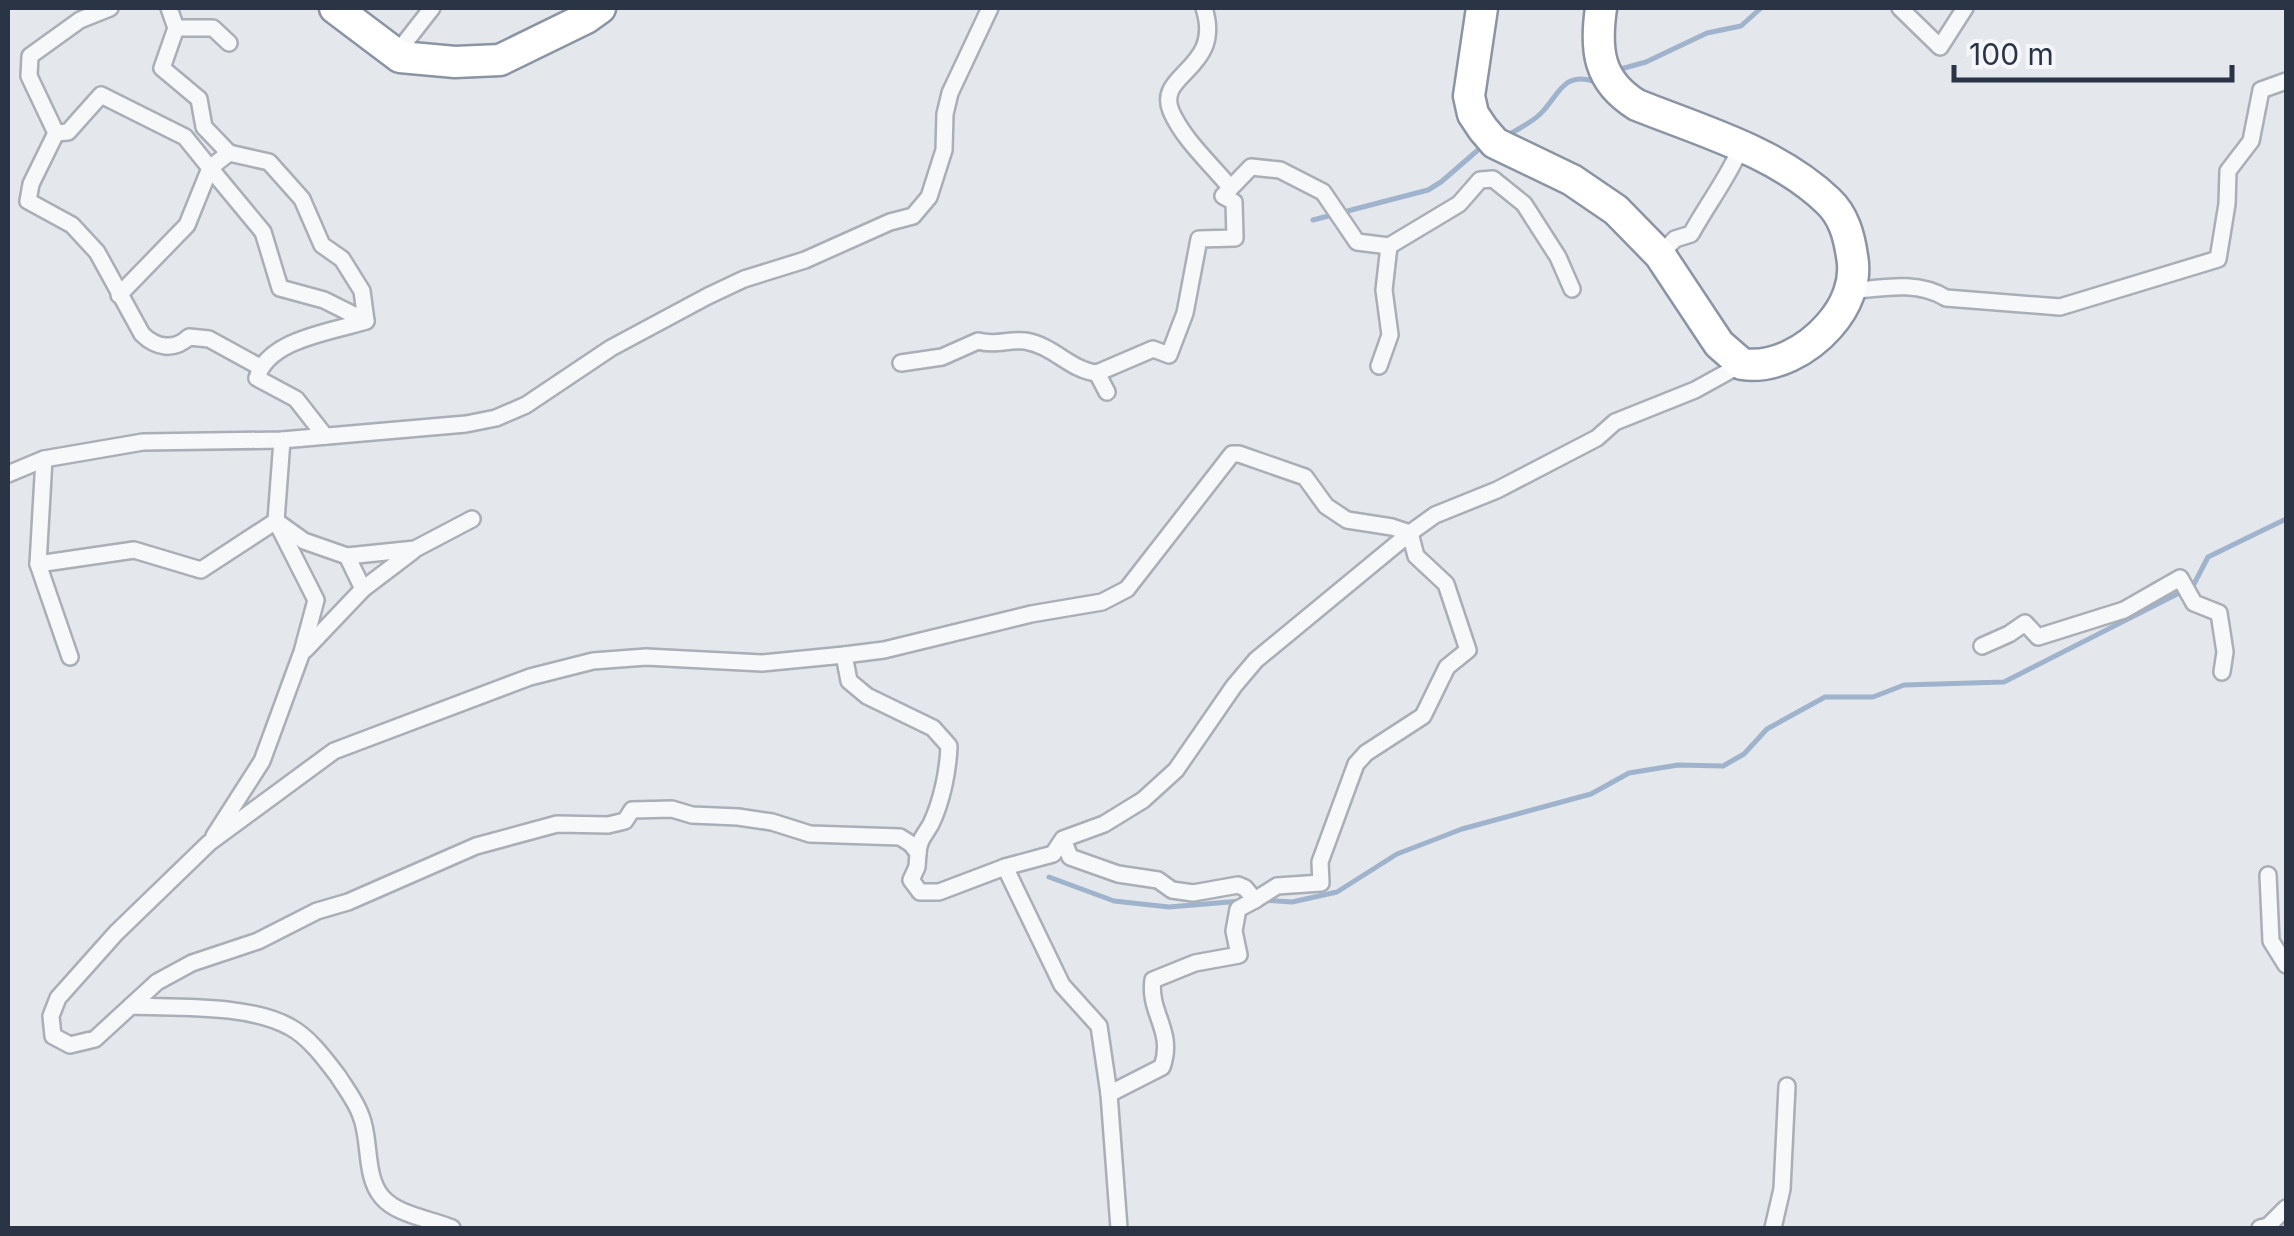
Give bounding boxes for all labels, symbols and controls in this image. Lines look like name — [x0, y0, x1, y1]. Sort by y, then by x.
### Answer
scale bar — [1954, 20, 2232, 82]
text: 100 m — [1969, 36, 2054, 72]

